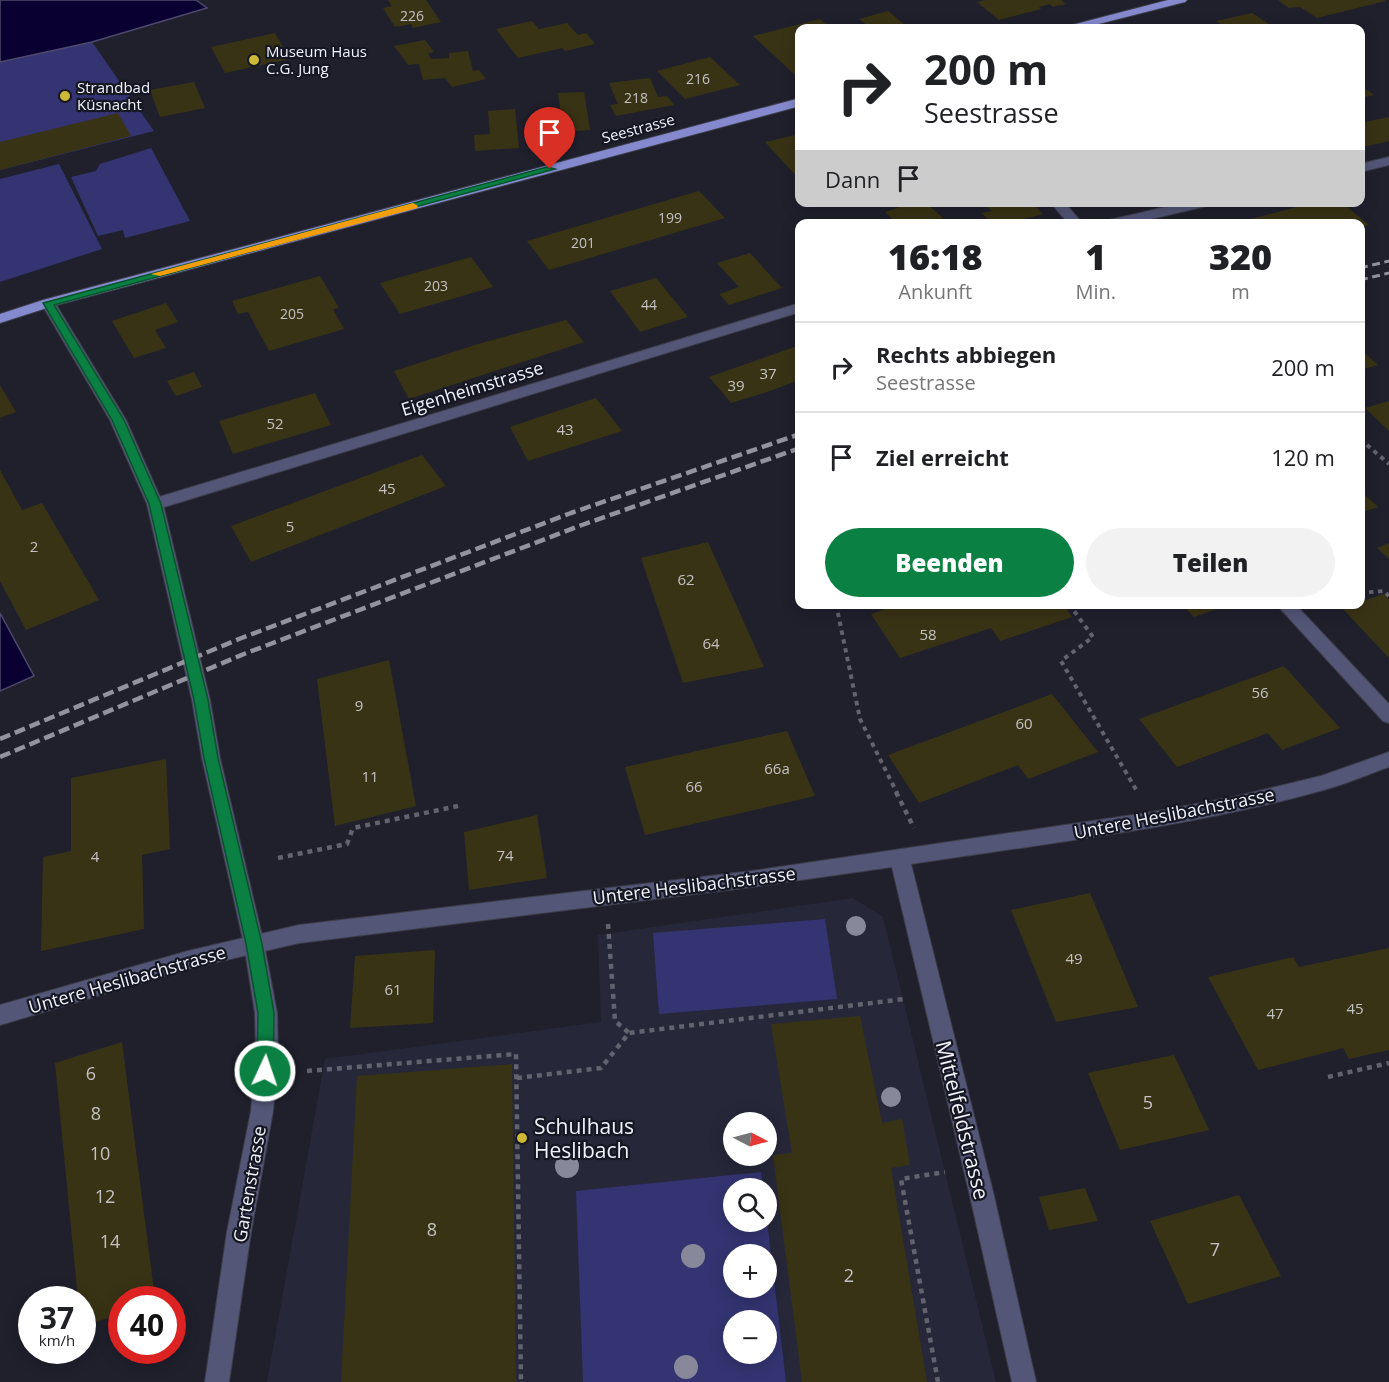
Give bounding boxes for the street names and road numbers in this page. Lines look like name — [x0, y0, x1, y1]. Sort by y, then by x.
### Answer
street label: Seestrasse — [599, 109, 677, 147]
street label: Eigenheimstrasse — [398, 355, 546, 421]
street label: Untere Heslibachstrasse — [1071, 782, 1277, 844]
street label: Untere Heslibachstrasse — [591, 861, 797, 909]
street label: Untere Heslibachstrasse — [26, 939, 228, 1019]
street label: Mittelfeldstrasse — [930, 1038, 996, 1202]
street label: Gartenstrasse — [227, 1124, 271, 1244]

